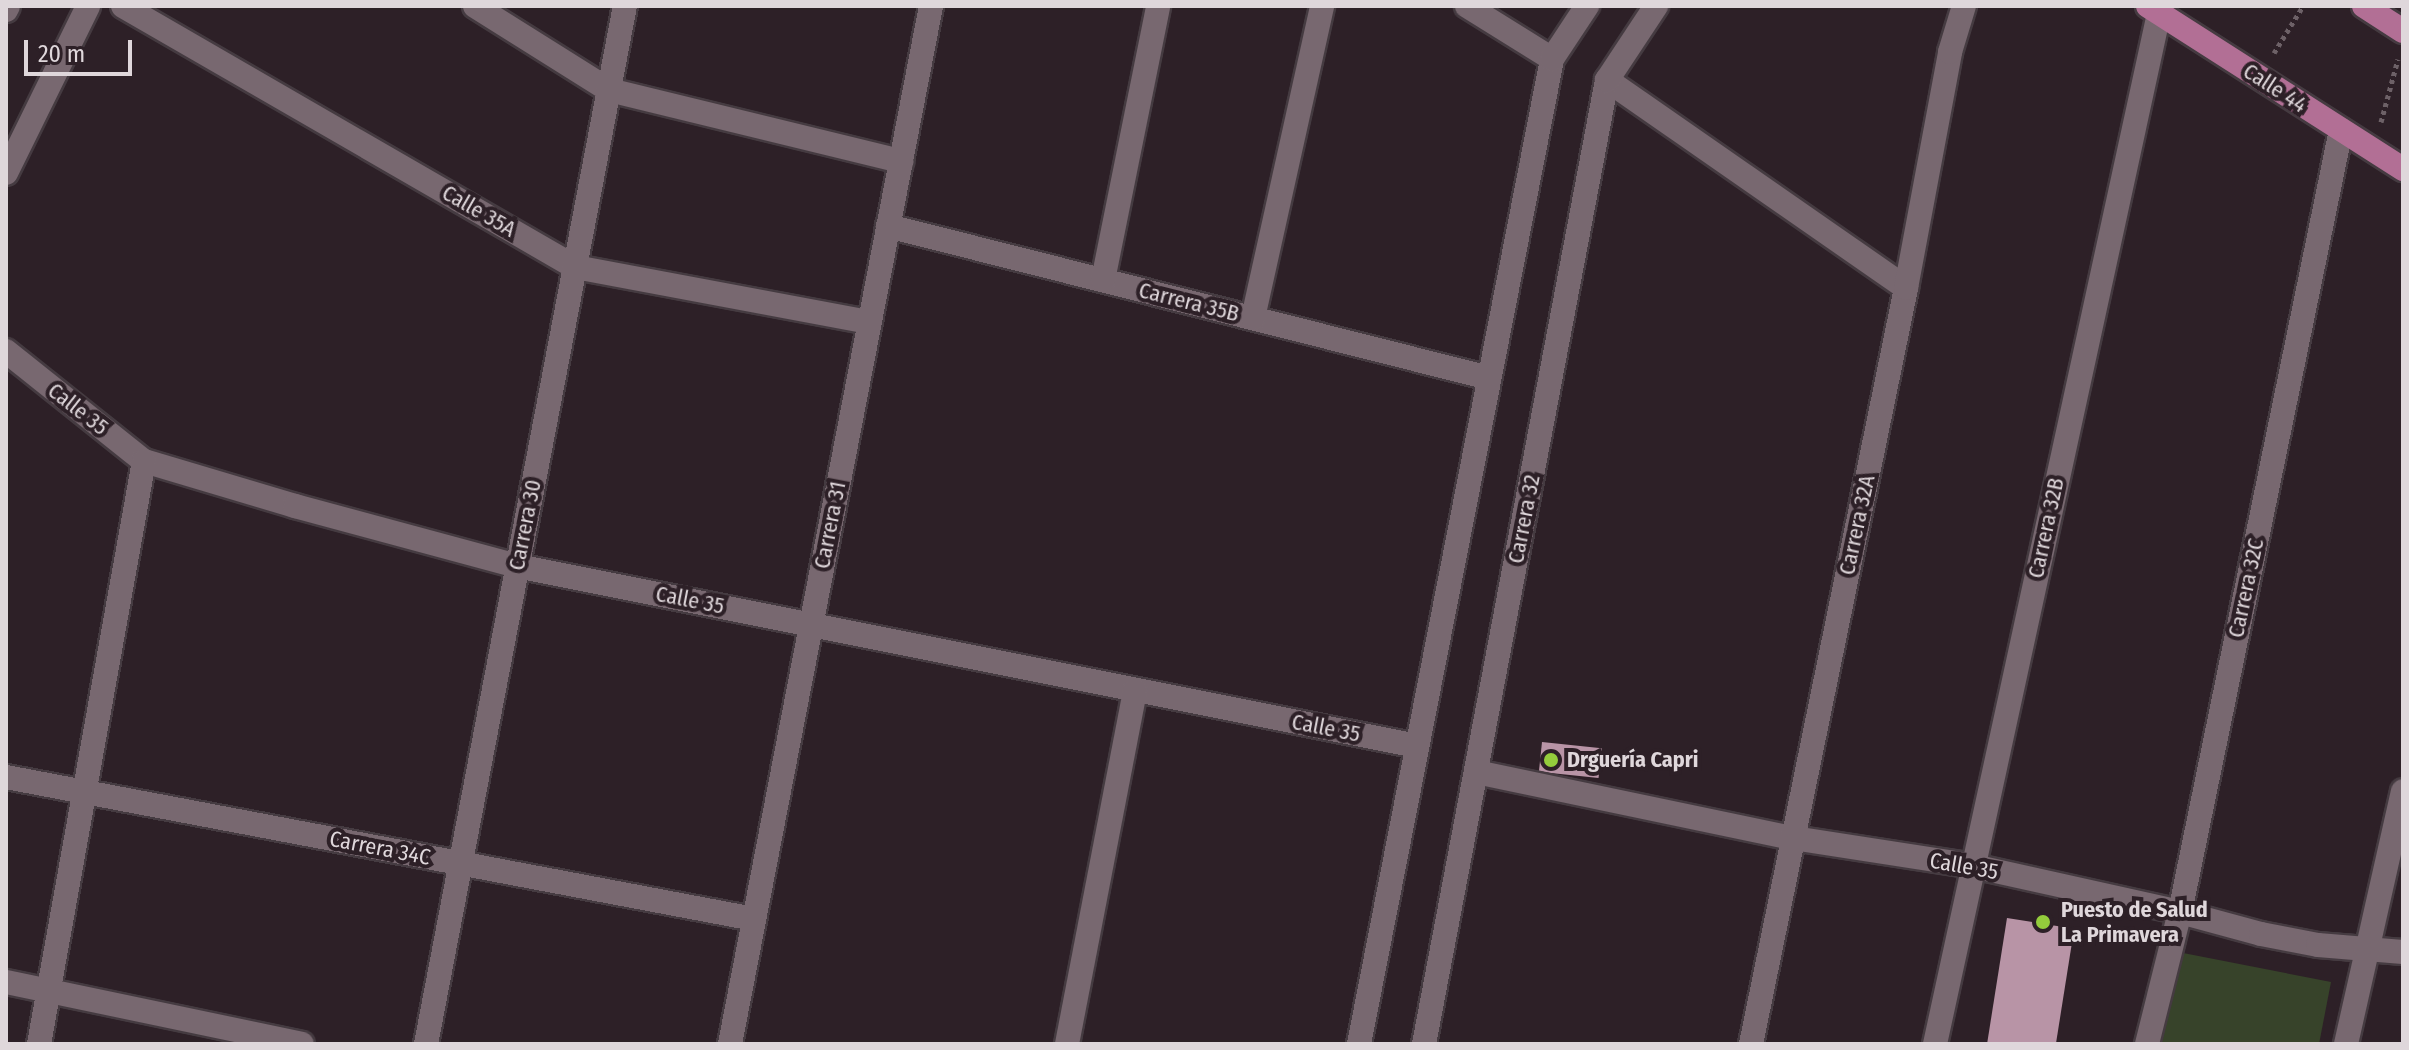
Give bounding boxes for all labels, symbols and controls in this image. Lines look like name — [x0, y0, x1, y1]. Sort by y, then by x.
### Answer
scale bar — [28, 24, 136, 74]
text: 20 m — [38, 40, 85, 68]
street label: Calle 44 — [2238, 58, 2312, 118]
street label: Calle 35A — [437, 179, 521, 243]
street label: Carrera 35B — [1136, 277, 1242, 327]
street label: Calle 35 — [43, 377, 113, 441]
street label: Carrera 32 — [1502, 472, 1546, 566]
street label: Carrera 32A — [1834, 473, 1880, 577]
street label: Carrera 32B — [2023, 475, 2069, 581]
street label: Carrera 30 — [503, 477, 547, 573]
street label: Carrera 31 — [809, 479, 851, 571]
street label: Carrera 32C — [2223, 536, 2269, 640]
street label: Calle 35 — [654, 580, 726, 620]
street label: Calle 35 — [1290, 708, 1362, 748]
place label: Drguería Capri — [1567, 747, 1698, 773]
marker: Drguería Capri — [1542, 751, 1560, 769]
street label: Carrera 34C — [327, 825, 433, 871]
street label: Calle 35 — [1928, 847, 2000, 885]
place label: Puesto de Salud La Primavera — [2061, 896, 2208, 948]
marker: Puesto de Salud La Primavera — [2032, 911, 2054, 933]

